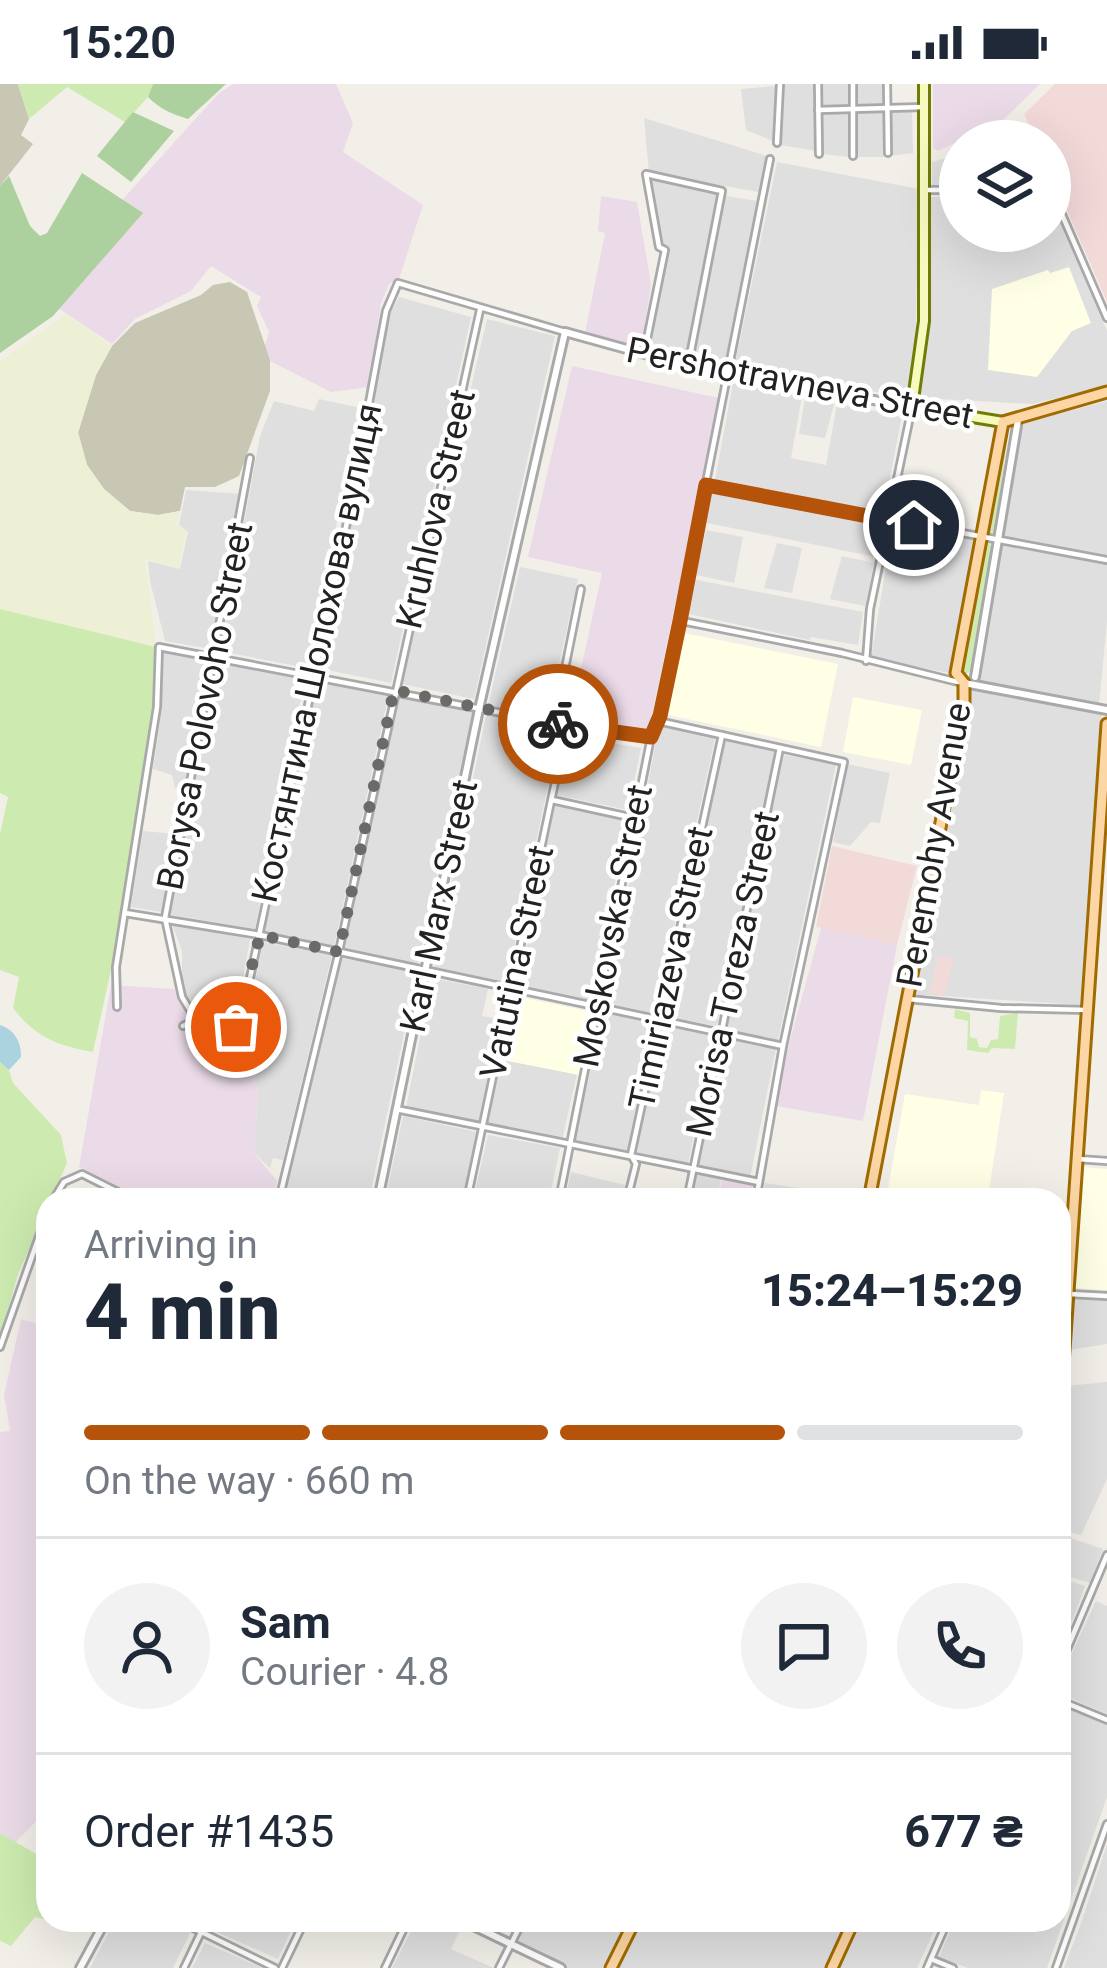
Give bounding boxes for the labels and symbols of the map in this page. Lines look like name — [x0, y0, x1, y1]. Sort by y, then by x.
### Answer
street label: Pershotravneva Street — [623, 329, 977, 437]
street label: Kruhlova Street — [388, 385, 484, 633]
street label: Костянтина Шолохова вулиця — [244, 400, 390, 906]
pin — [863, 474, 965, 576]
street label: Borysa Polovoho Street — [149, 519, 261, 893]
courier — [498, 664, 618, 784]
street label: Peremohy Avenue — [888, 699, 980, 991]
street label: Karl Marx Street — [392, 776, 486, 1036]
street label: Moskovska Street — [565, 781, 661, 1071]
street label: Morisa Toreza Street — [678, 807, 788, 1141]
street label: Timiriazeva Street — [620, 823, 722, 1113]
street label: Vatutina Street — [472, 842, 562, 1082]
pin — [185, 976, 287, 1078]

